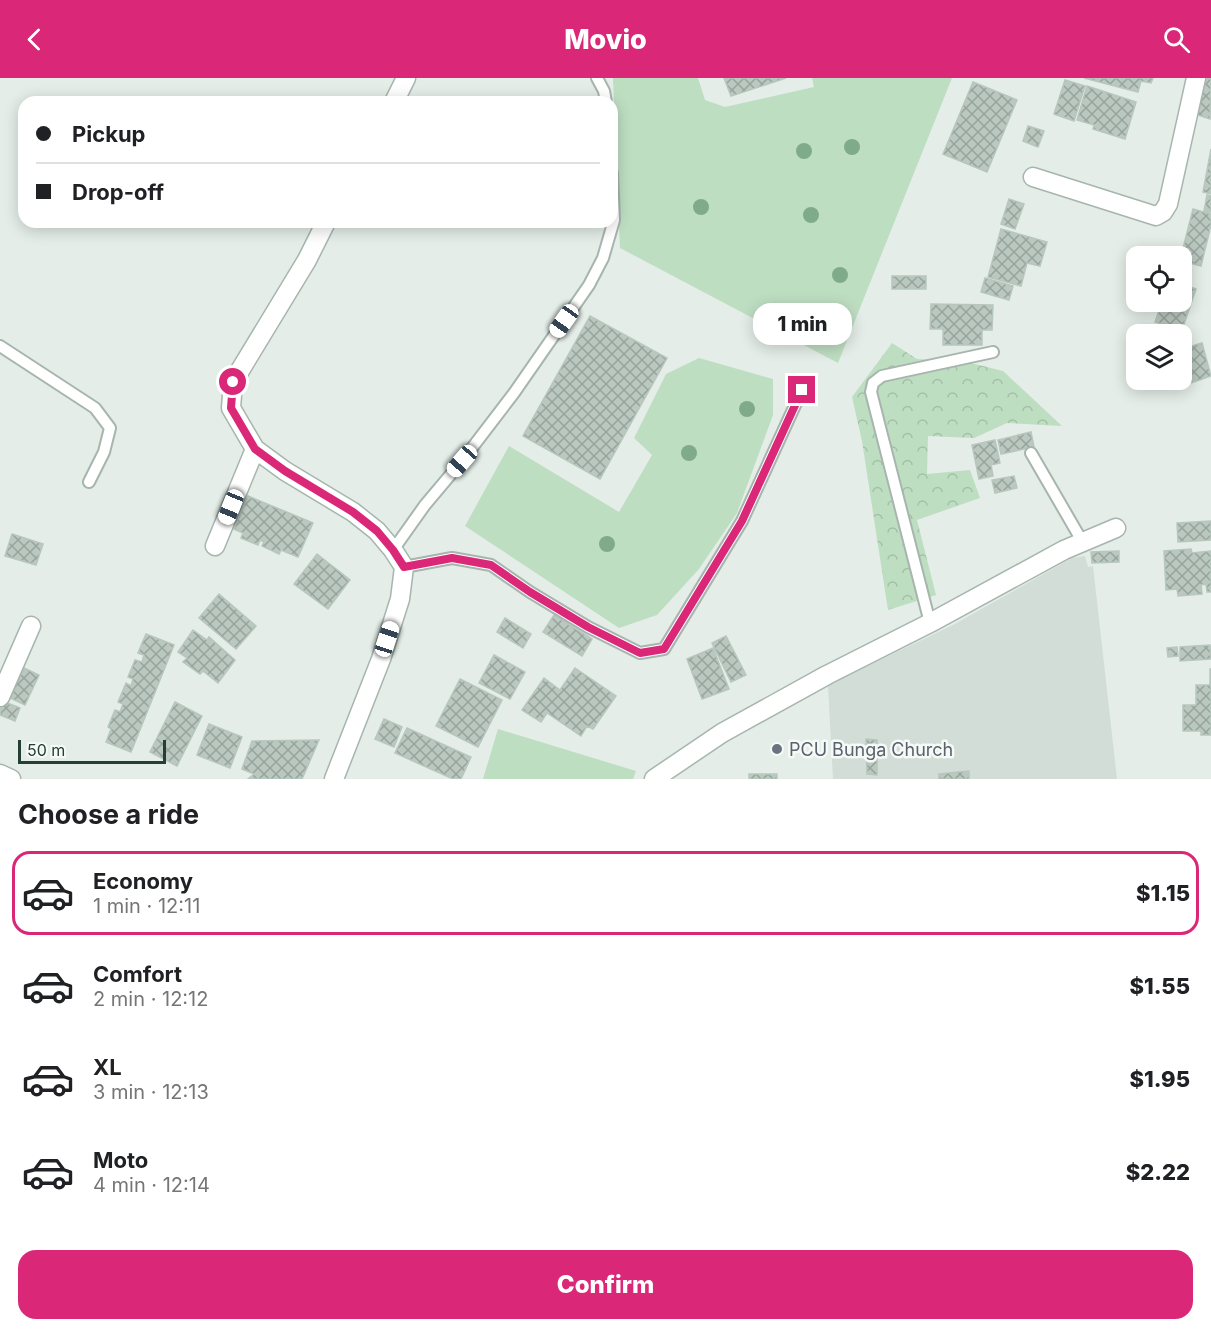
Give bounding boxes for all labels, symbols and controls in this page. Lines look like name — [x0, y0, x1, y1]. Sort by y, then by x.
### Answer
icon: back — [18, 23, 51, 56]
text: Movio — [564, 23, 647, 56]
icon: search — [1160, 23, 1193, 56]
text: Pickup — [72, 121, 146, 147]
text: Drop-off — [72, 179, 164, 205]
map controls — [1126, 246, 1192, 390]
button: locate — [1126, 246, 1192, 312]
car — [546, 301, 582, 341]
callout: 1 min — [752, 303, 852, 345]
text: 1 min — [777, 312, 828, 336]
button: layers — [1126, 324, 1192, 390]
route start — [219, 368, 246, 395]
route end — [788, 376, 815, 403]
car — [443, 442, 481, 480]
car — [216, 487, 246, 527]
car — [373, 619, 401, 659]
scale bar — [18, 737, 166, 764]
place label: PCU Bunga Church — [789, 739, 953, 760]
text: 50 m — [27, 740, 65, 760]
marker: PCU Bunga Church — [770, 742, 784, 756]
text: Choose a ride — [18, 798, 199, 831]
icon: car — [21, 866, 75, 920]
text: Economy — [93, 868, 193, 894]
text: $1.15 — [1136, 880, 1190, 906]
text: 1 min · 12:11 — [93, 894, 200, 918]
icon: car — [21, 959, 75, 1013]
text: Comfort — [93, 961, 182, 987]
text: $1.55 — [1129, 973, 1190, 999]
text: 2 min · 12:12 — [93, 987, 208, 1011]
icon: car — [21, 1052, 75, 1106]
text: XL — [93, 1054, 122, 1080]
text: $1.95 — [1129, 1066, 1190, 1092]
text: 3 min · 12:13 — [93, 1080, 209, 1104]
icon: car — [21, 1145, 75, 1199]
text: Moto — [93, 1147, 148, 1173]
text: $2.22 — [1126, 1159, 1190, 1185]
text: 4 min · 12:14 — [93, 1173, 210, 1197]
button: Confirm — [18, 1250, 1193, 1319]

